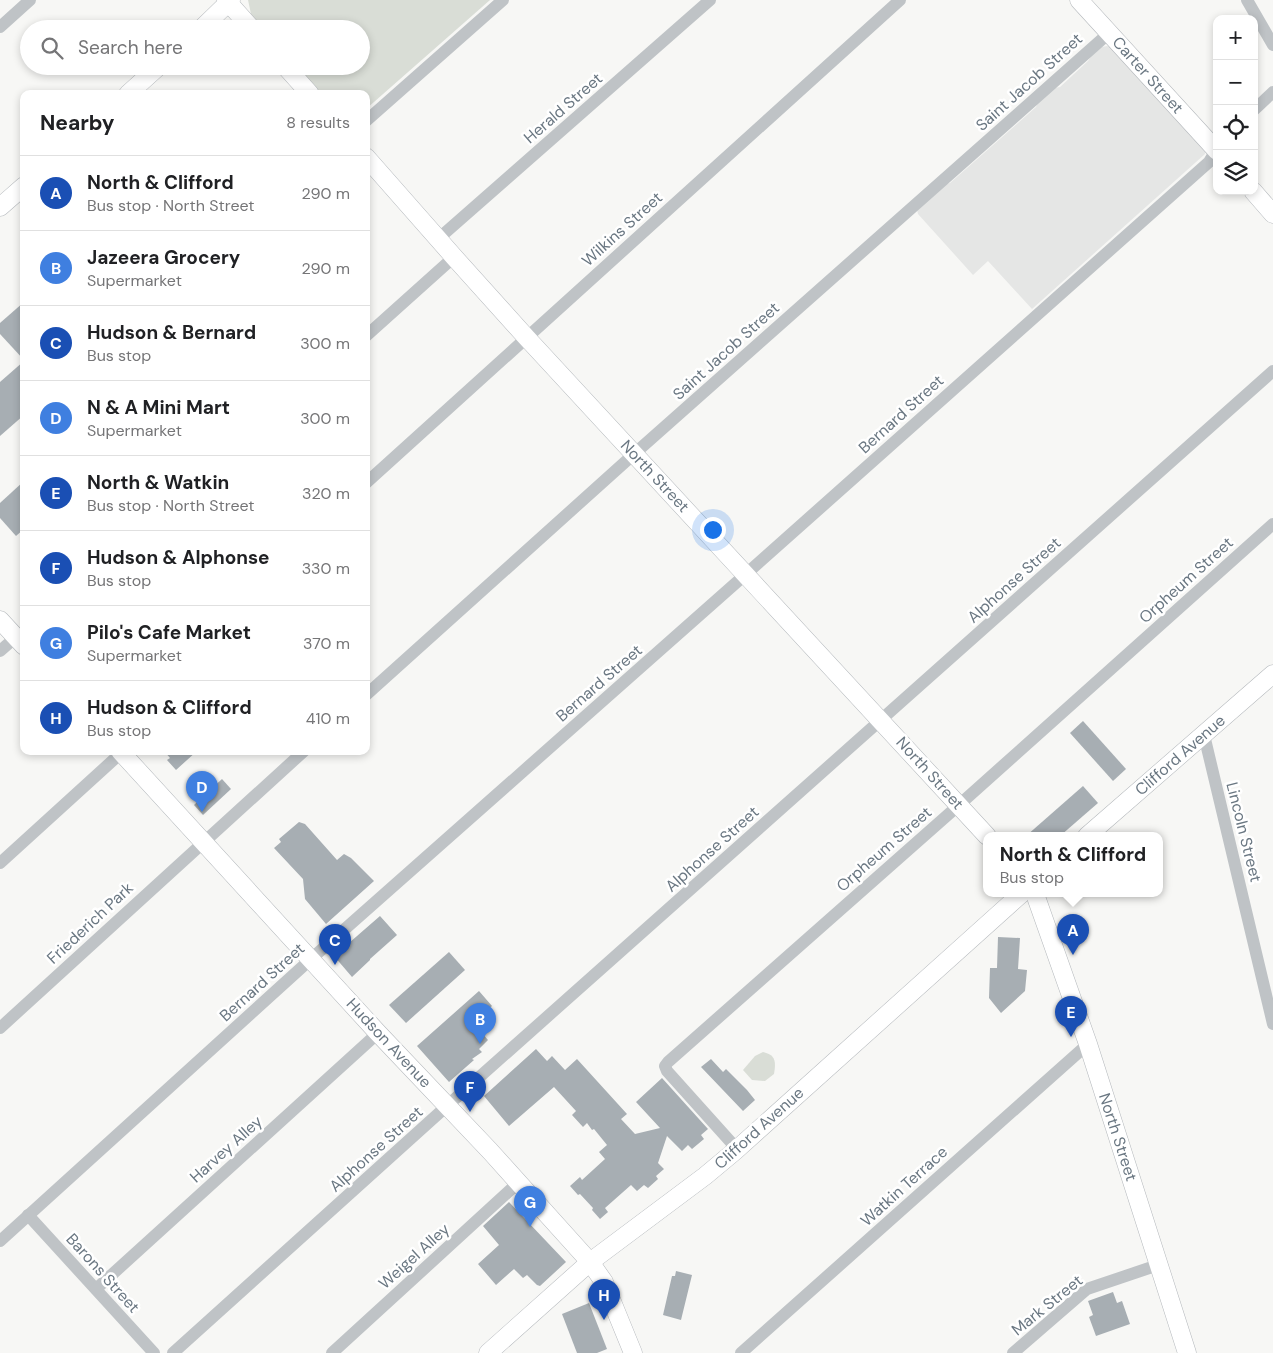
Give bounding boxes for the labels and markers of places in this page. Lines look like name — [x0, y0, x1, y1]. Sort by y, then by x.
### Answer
pin: D — [186, 771, 218, 812]
pin: A — [1057, 914, 1089, 955]
pin: C — [319, 924, 351, 965]
pin: E — [1055, 996, 1087, 1037]
pin: B — [464, 1003, 496, 1044]
pin: F — [454, 1071, 486, 1112]
pin: G — [514, 1186, 546, 1227]
pin: H — [588, 1279, 620, 1320]

